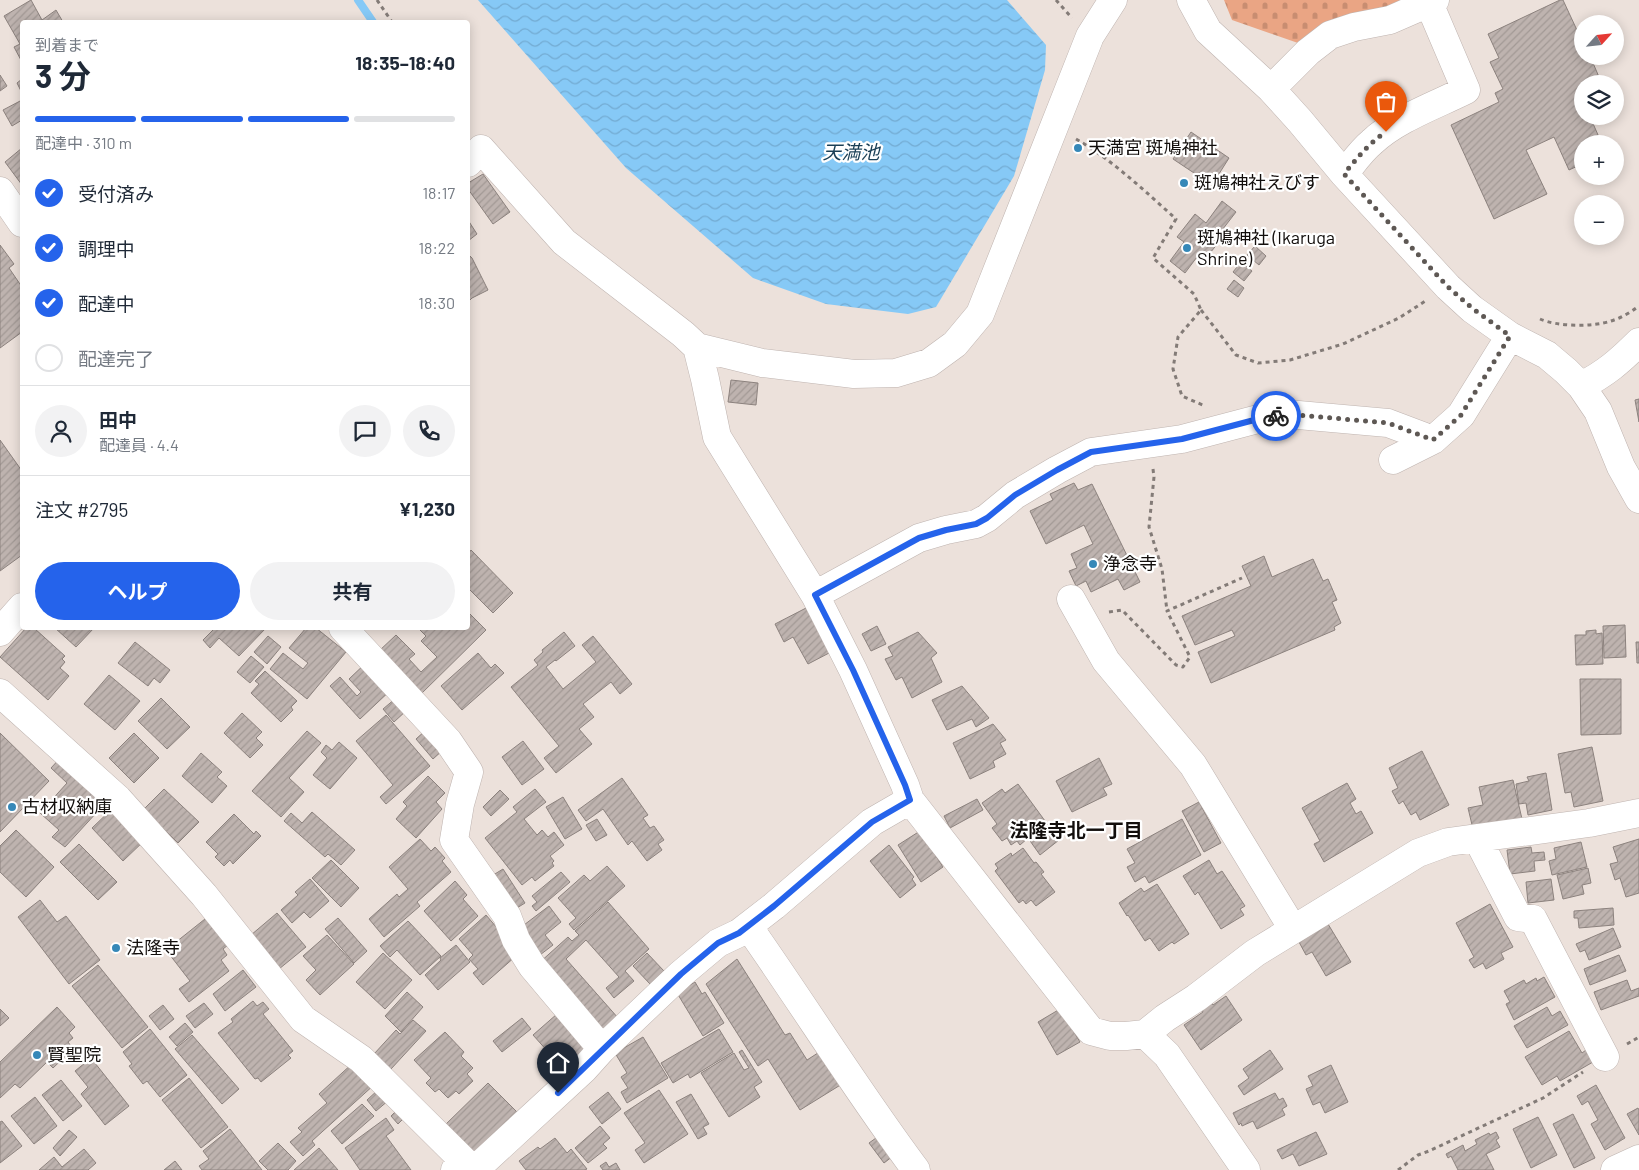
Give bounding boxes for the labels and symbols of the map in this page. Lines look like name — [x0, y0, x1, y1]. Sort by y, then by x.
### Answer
north arrow — [1574, 15, 1624, 65]
pin — [1365, 81, 1407, 132]
place label: 天満宮 斑鳩神社 — [1088, 136, 1218, 158]
water label: 天満池 — [822, 140, 881, 163]
marker: 天満宮 斑鳩神社 — [1072, 142, 1084, 154]
place label: 斑鳩神社えびす — [1194, 171, 1320, 193]
marker: 斑鳩神社えびす — [1178, 177, 1190, 189]
place label: 斑鳩神社 (Ikaruga Shrine) — [1197, 226, 1335, 269]
marker: 斑鳩神社 (Ikaruga Shrine) — [1181, 242, 1193, 254]
courier — [1251, 391, 1301, 441]
place label: 浄念寺 — [1103, 552, 1157, 574]
marker: 浄念寺 — [1087, 558, 1099, 570]
place label: 古材収納庫 — [22, 795, 112, 817]
marker: 古材収納庫 — [6, 801, 18, 813]
district label: 法隆寺北一丁目 — [1009, 818, 1143, 841]
place label: 法隆寺 — [126, 936, 180, 958]
marker: 法隆寺 — [110, 942, 122, 954]
pin — [537, 1042, 579, 1093]
place label: 賢聖院 — [47, 1043, 101, 1065]
marker: 賢聖院 — [31, 1049, 43, 1061]

